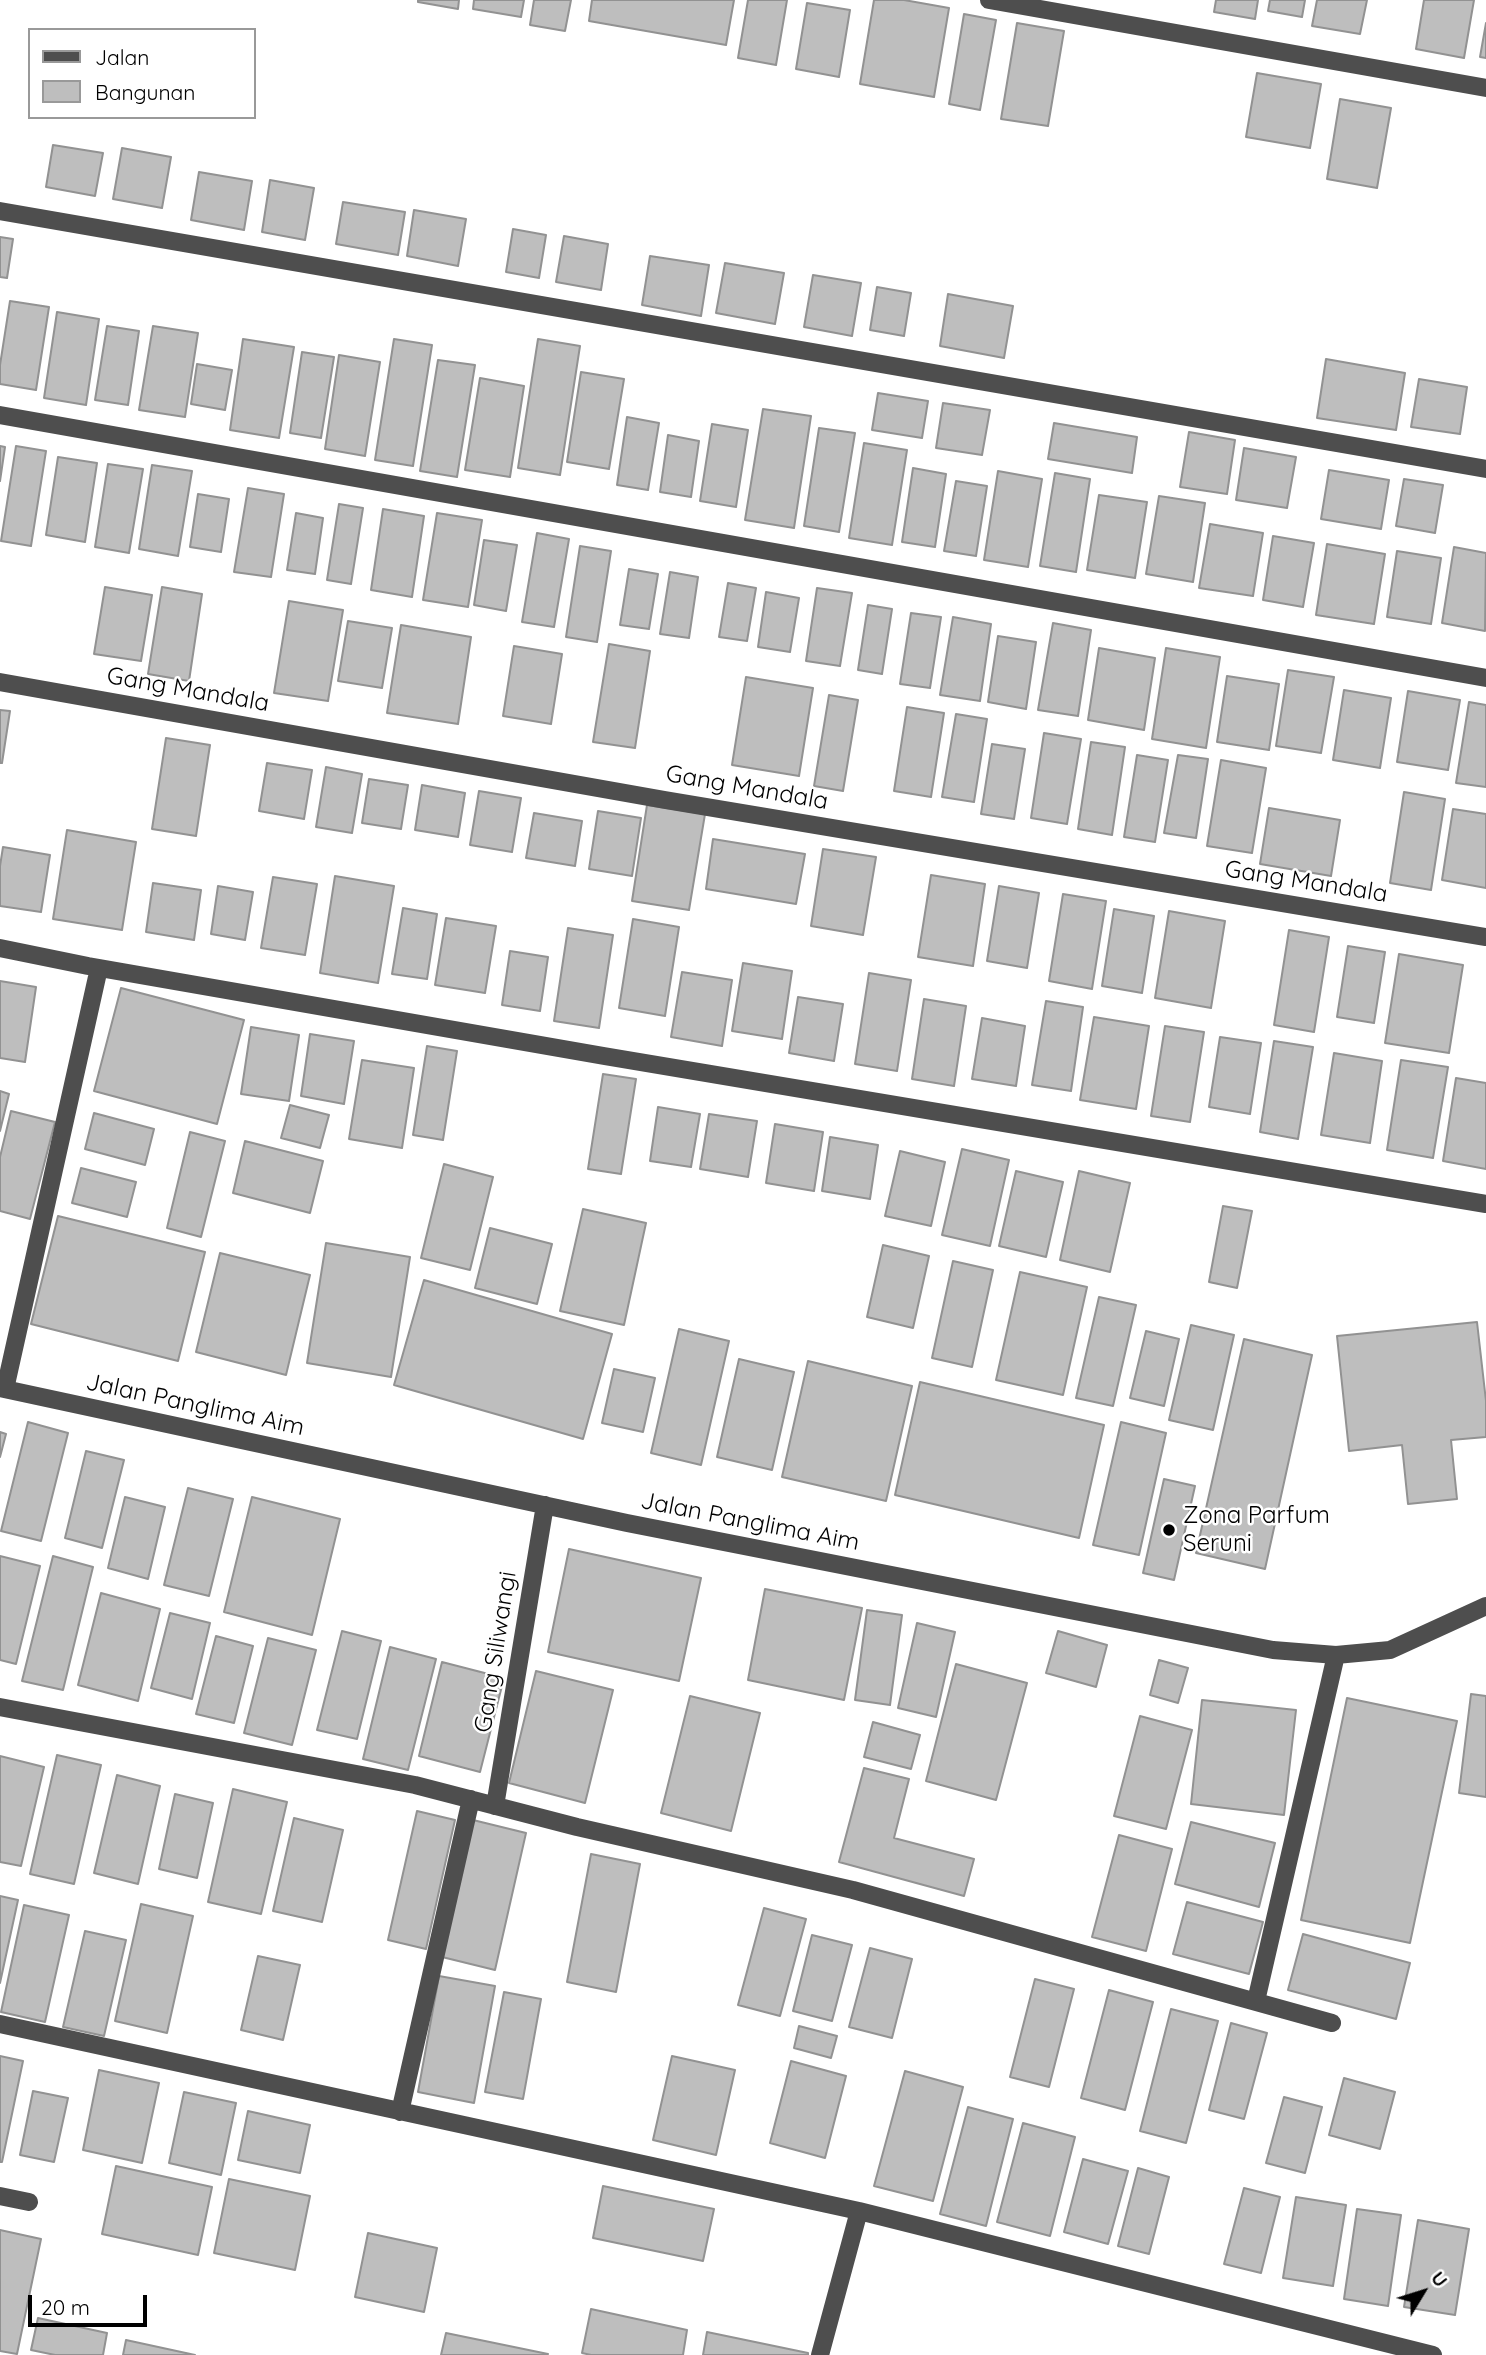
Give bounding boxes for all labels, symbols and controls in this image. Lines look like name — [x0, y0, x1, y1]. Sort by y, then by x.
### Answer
legend — [28, 28, 256, 119]
text: Jalan — [95, 44, 149, 70]
text: Bangunan — [95, 79, 195, 105]
street label: Gang Mandala — [105, 662, 271, 718]
street label: Gang Mandala — [664, 760, 830, 816]
street label: Gang Mandala — [1223, 855, 1389, 909]
street label: Jalan Panglima Aim — [83, 1368, 307, 1442]
street label: Jalan Panglima Aim — [638, 1487, 862, 1557]
place label: Zona Parfum Seruni — [1183, 1502, 1330, 1558]
marker: Zona Parfum Seruni — [1161, 1522, 1177, 1538]
street label: Gang Siliwangi — [469, 1569, 523, 1735]
north arrow — [1388, 2257, 1458, 2327]
text: U — [1426, 2266, 1453, 2292]
scale bar — [32, 2282, 150, 2326]
text: 20 m — [41, 2294, 90, 2320]

